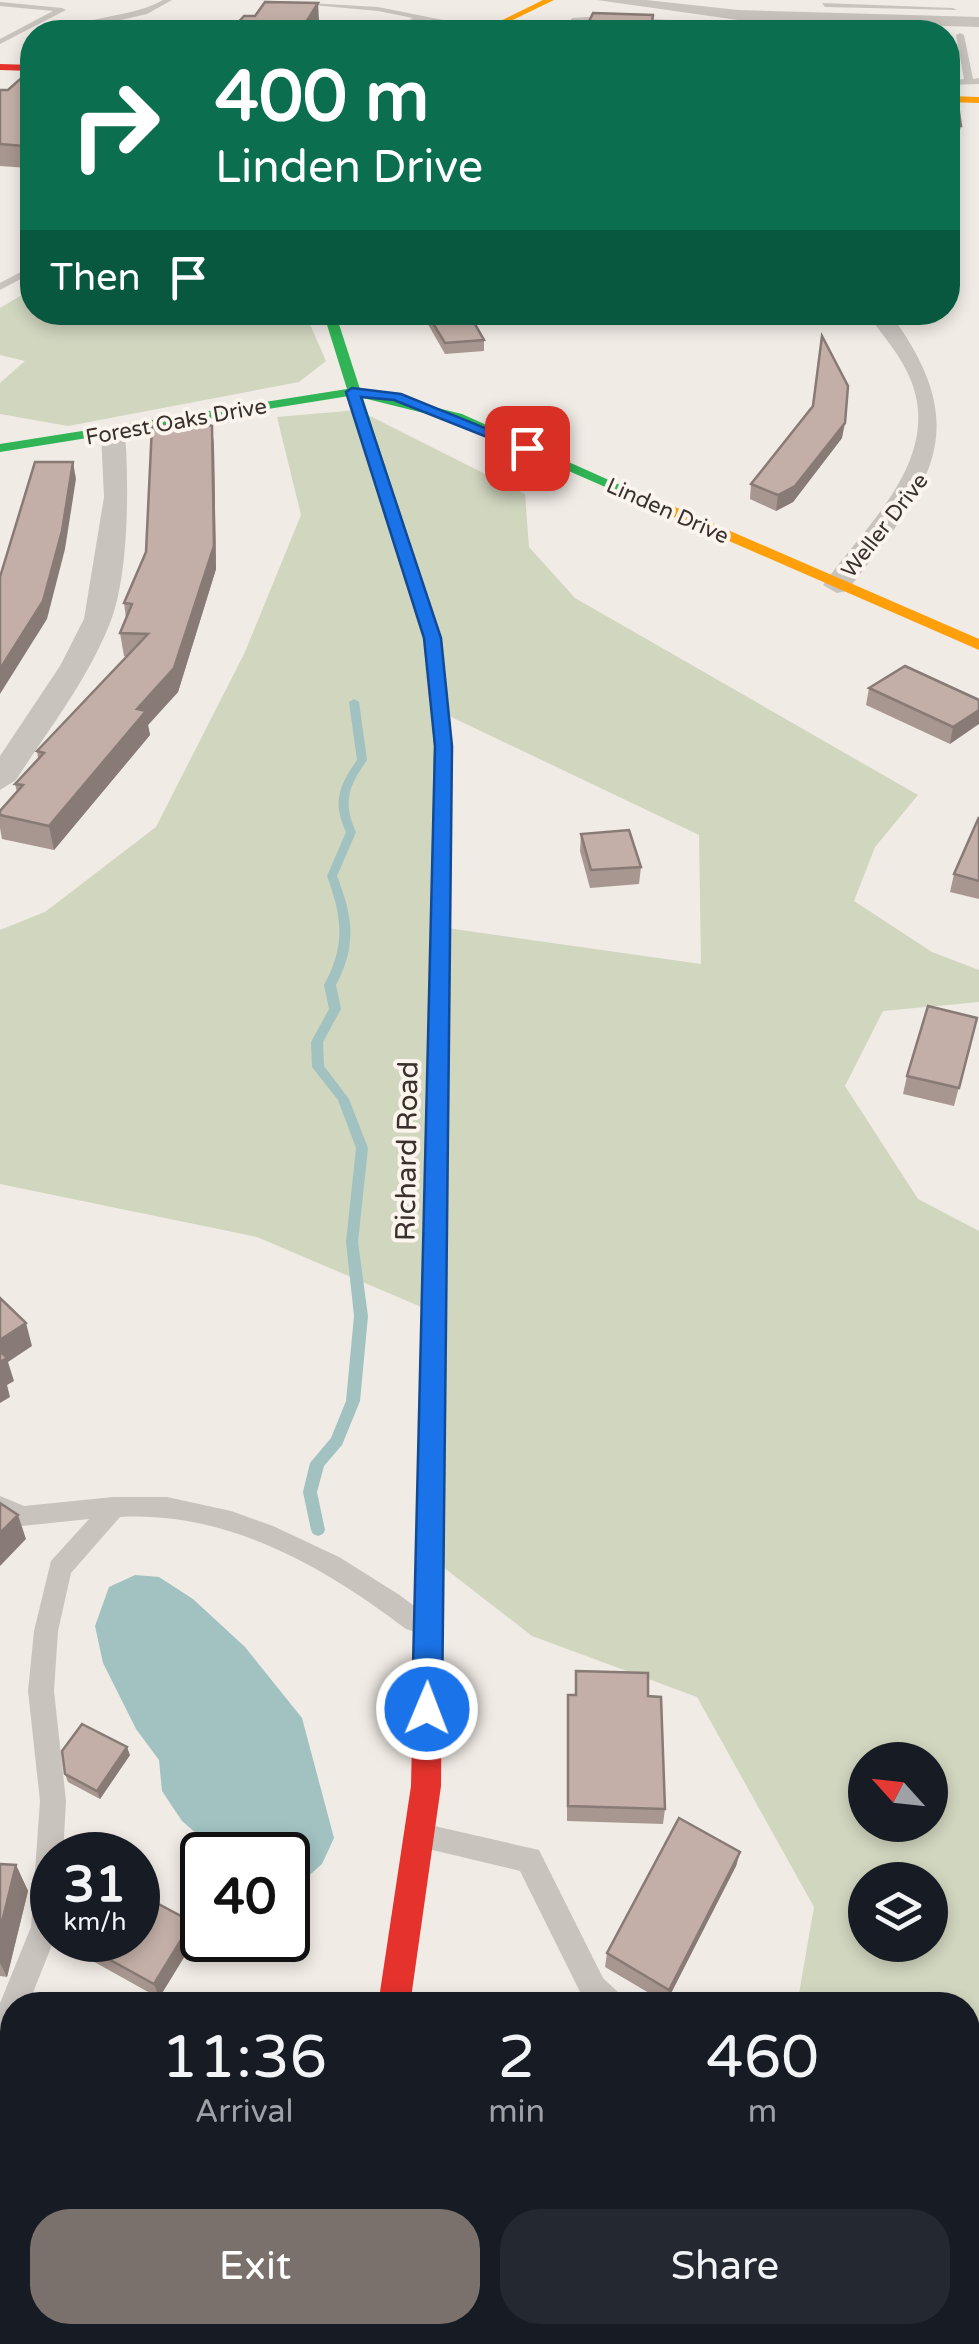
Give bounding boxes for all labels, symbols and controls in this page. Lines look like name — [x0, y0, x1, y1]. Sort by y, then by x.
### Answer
text: 400 m — [215, 56, 429, 140]
icon: right — [50, 60, 180, 190]
text: Linden Drive — [215, 141, 483, 195]
icon: arrive — [161, 250, 216, 305]
text: Then — [50, 255, 141, 301]
street label: Forest Oaks Drive — [84, 393, 269, 451]
pin — [485, 406, 570, 491]
icon: arrive — [500, 421, 555, 476]
street label: Weller Drive — [836, 468, 934, 583]
street label: Linden Drive — [602, 472, 733, 549]
street label: Richard Road — [388, 1061, 426, 1241]
position arrow — [375, 1657, 479, 1761]
north arrow — [848, 1742, 948, 1842]
map controls — [848, 1742, 948, 1962]
speed limit sign: 40 — [180, 1832, 310, 1962]
text: 31 — [64, 1855, 126, 1915]
button: layers — [848, 1862, 948, 1962]
text: km/h — [64, 1907, 126, 1937]
text: 11:36 — [161, 2022, 327, 2094]
text: 2 — [498, 2022, 535, 2094]
text: 460 — [706, 2022, 819, 2094]
text: Arrival — [195, 2093, 294, 2131]
text: min — [488, 2093, 545, 2131]
text: m — [748, 2093, 777, 2131]
button: Exit — [30, 2209, 480, 2324]
button: Share — [500, 2209, 950, 2324]

